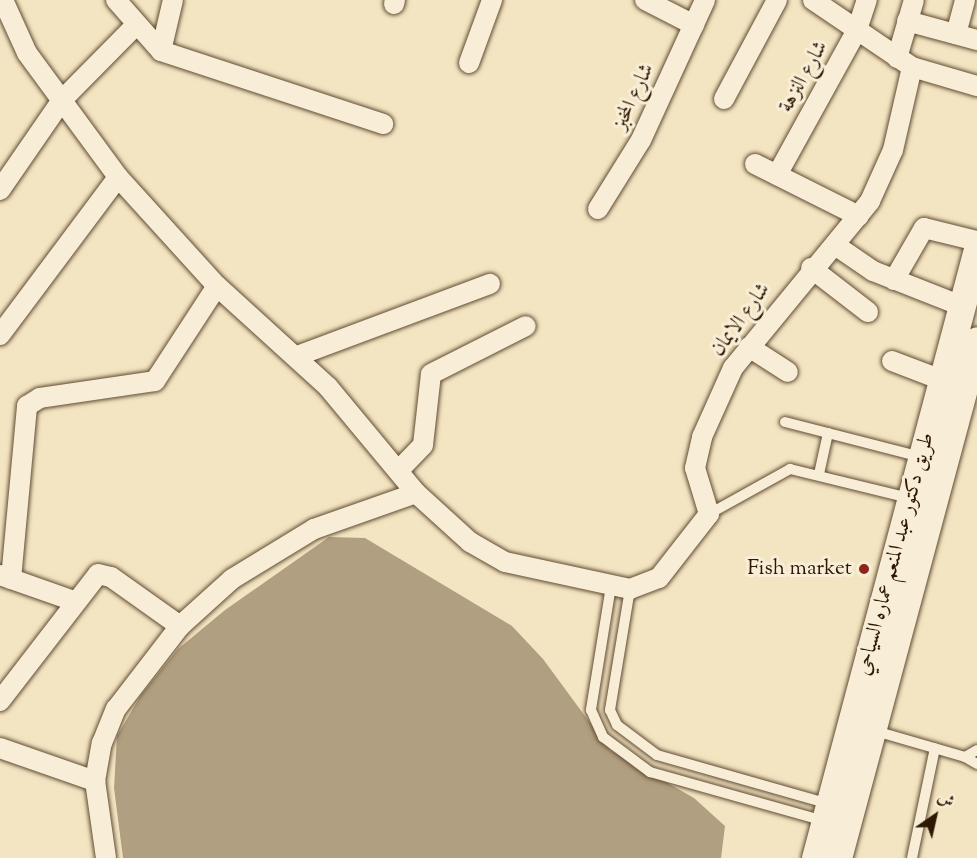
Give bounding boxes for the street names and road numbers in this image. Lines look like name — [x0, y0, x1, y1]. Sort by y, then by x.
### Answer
street label: شارع النزهة — [774, 37, 834, 117]
street label: شارع المخبز — [608, 60, 660, 134]
street label: شارع الايمان — [706, 278, 776, 362]
street label: طريق دكتور عبد المنعم عماره السياحي — [851, 430, 941, 678]

